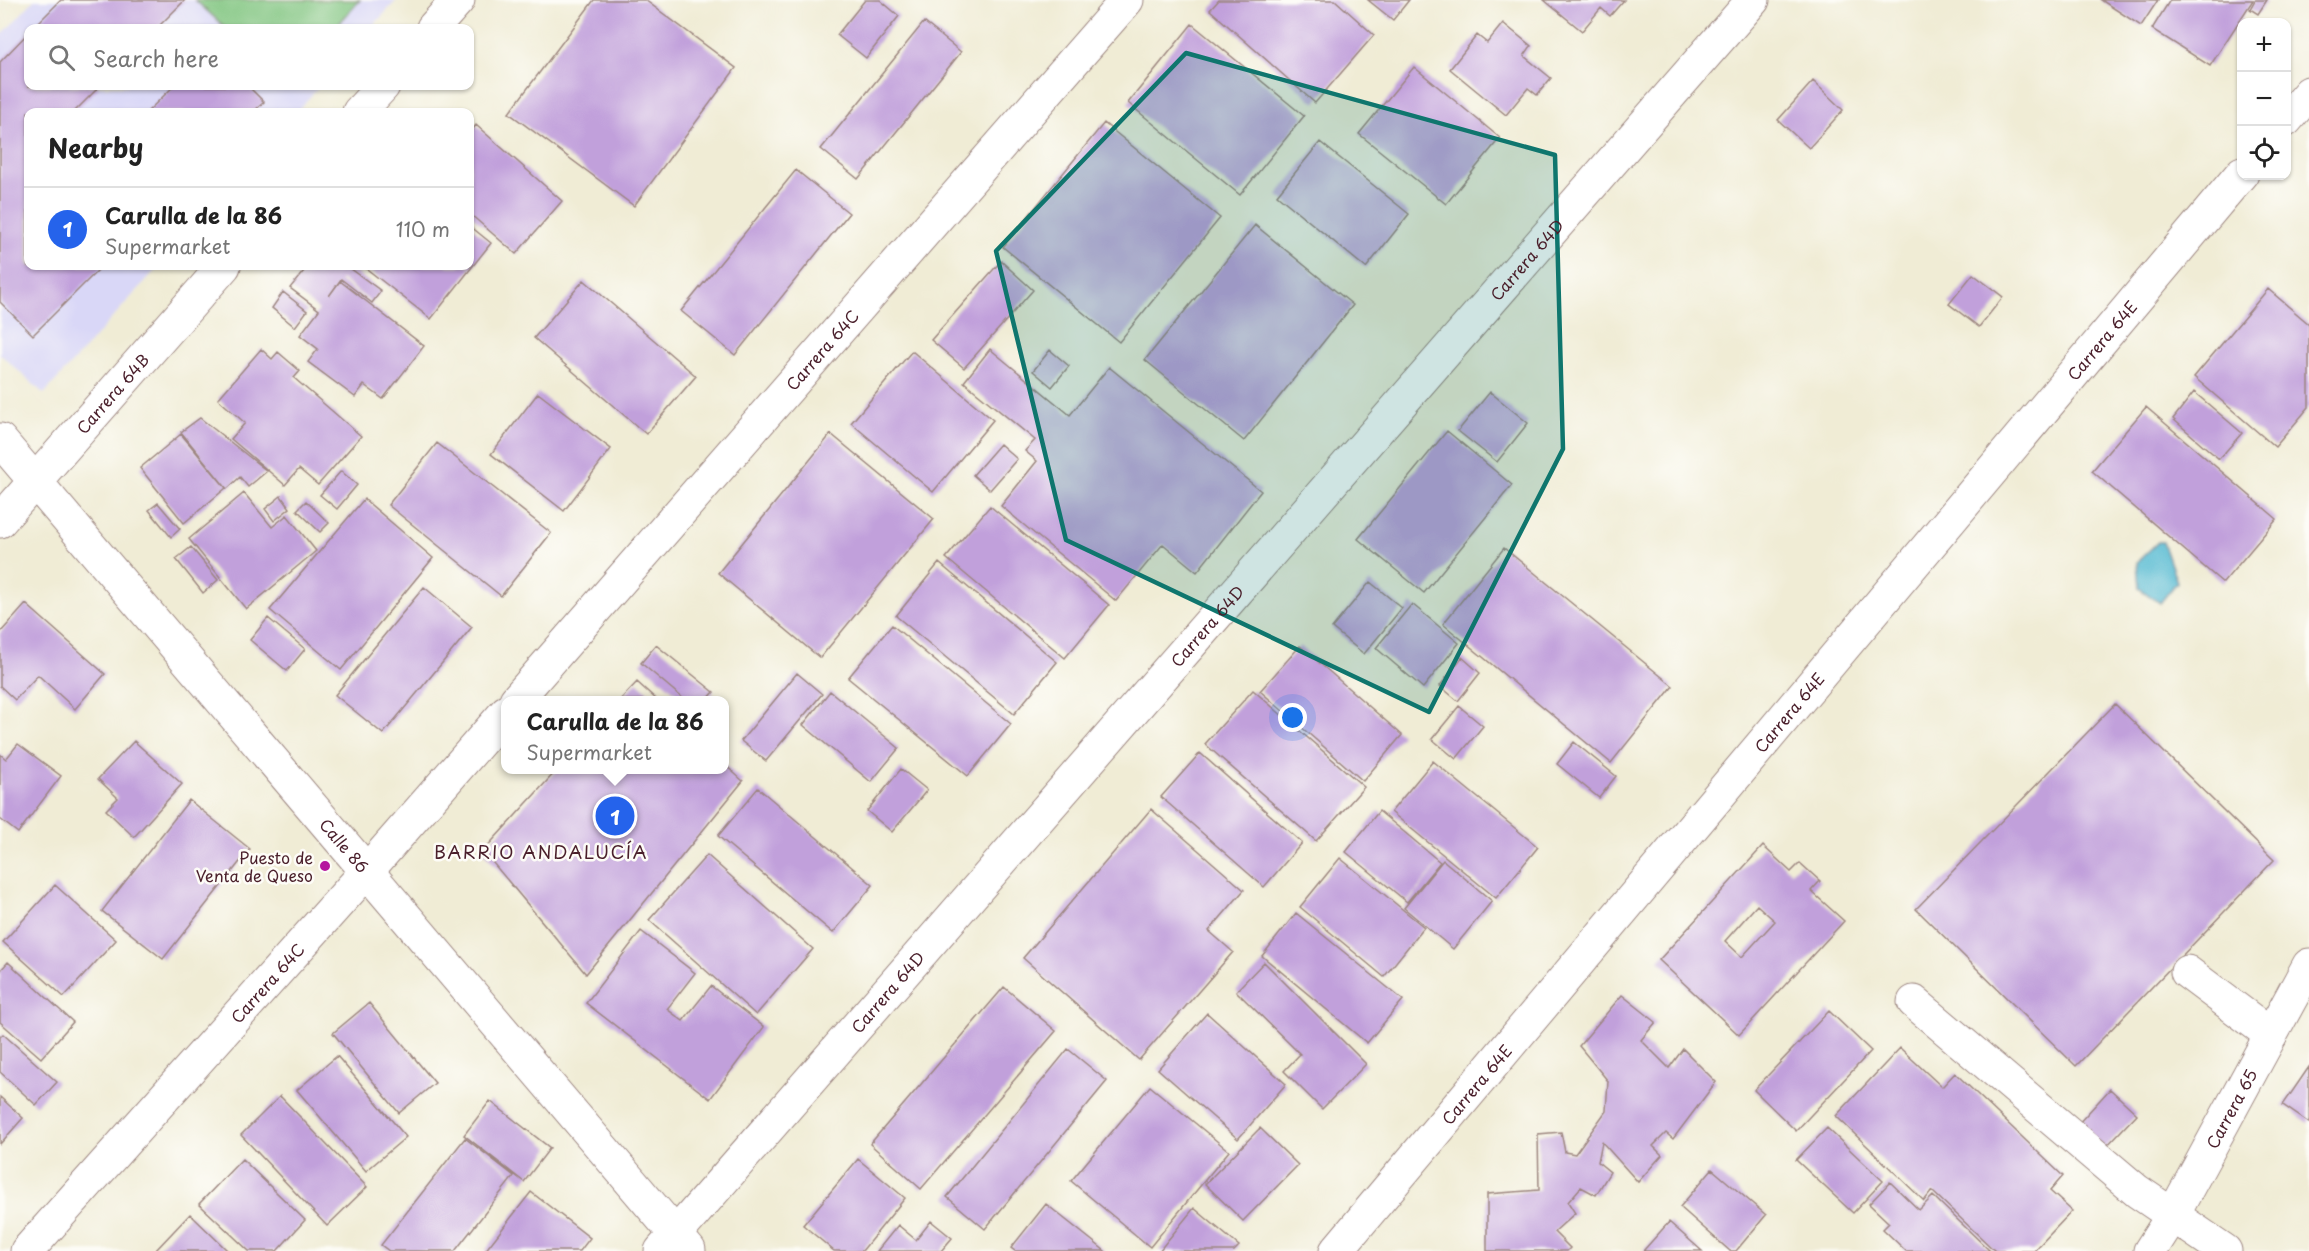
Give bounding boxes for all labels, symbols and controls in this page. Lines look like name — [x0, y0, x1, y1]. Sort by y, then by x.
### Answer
map controls — [2237, 18, 2291, 180]
button: + — [2237, 18, 2291, 72]
search box — [24, 24, 474, 90]
icon: search — [45, 41, 78, 74]
text: Search here — [93, 41, 219, 74]
button: − — [2237, 72, 2291, 126]
button: locate — [2237, 126, 2291, 180]
text: Nearby — [48, 128, 143, 167]
text: Carulla de la 86 — [105, 198, 282, 231]
street label: Carrera 64D — [1484, 213, 1569, 306]
text: 1 — [63, 214, 72, 244]
text: 110 m — [396, 214, 450, 244]
text: Supermarket — [105, 231, 231, 261]
street label: Carrera 64E — [2061, 295, 2142, 385]
street label: Carrera 64C — [780, 304, 864, 395]
street label: Carrera 64B — [70, 348, 154, 439]
street label: Carrera 64D — [1164, 580, 1249, 672]
street label: Carrera 64E — [1748, 667, 1830, 757]
popup — [501, 696, 729, 774]
your location — [1278, 703, 1307, 732]
text: Carulla de la 86 — [527, 704, 703, 737]
text: Supermarket — [527, 737, 652, 767]
pin: 1 — [596, 794, 634, 838]
street label: Calle 86 — [315, 813, 375, 878]
district label: BARRIO ANDALUCÍA — [434, 838, 648, 865]
place label: Puesto de Venta de Queso — [196, 845, 313, 887]
marker: Puesto de Venta de Queso — [318, 859, 332, 873]
street label: Carrera 64C — [225, 937, 309, 1028]
street label: Carrera 64D — [845, 946, 930, 1038]
street label: Carrera 64E — [1436, 1039, 1517, 1129]
street label: Carrera 65 — [2199, 1064, 2262, 1153]

